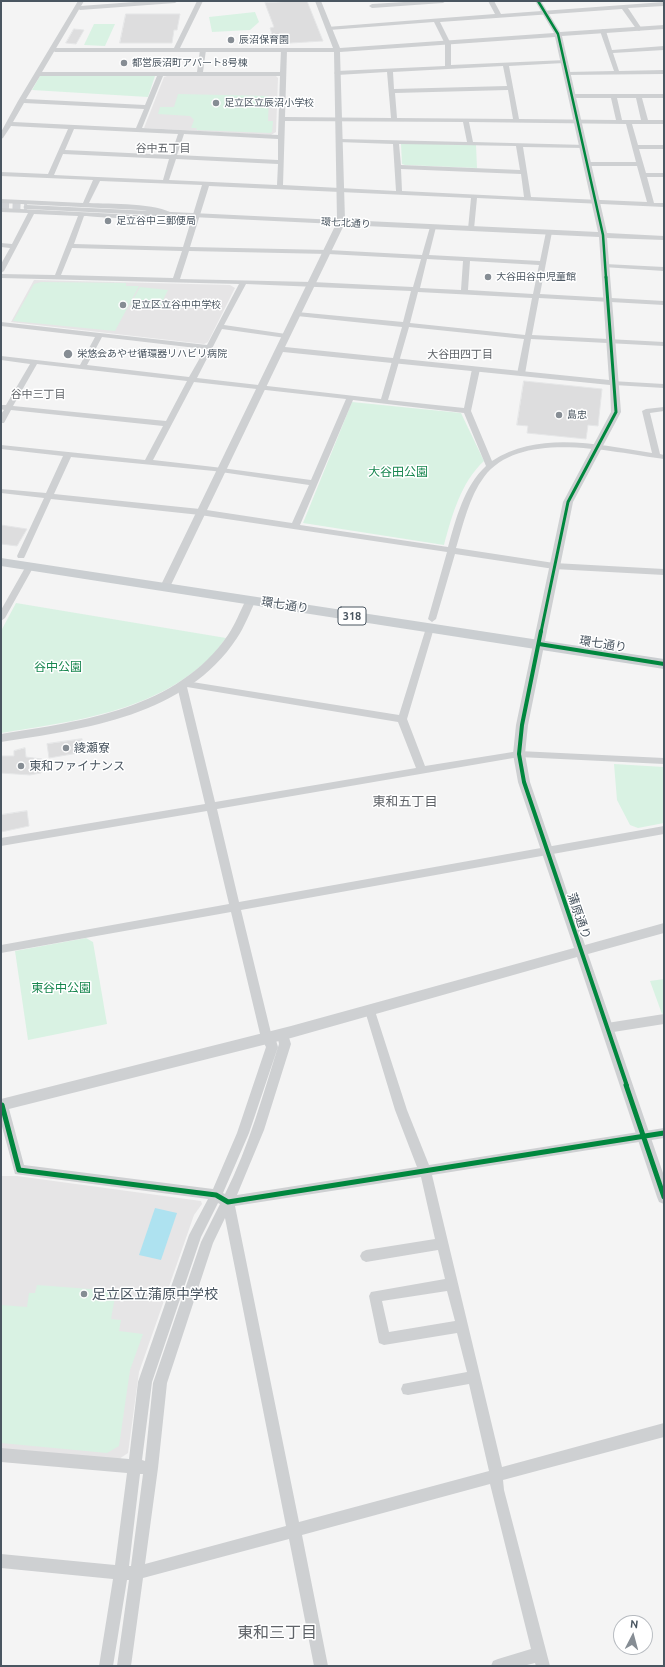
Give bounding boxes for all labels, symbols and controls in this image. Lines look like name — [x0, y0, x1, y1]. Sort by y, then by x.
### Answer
place label: 辰沼保育園 — [239, 34, 289, 46]
marker: 辰沼保育園 — [226, 35, 236, 45]
place label: 都営辰沼町アパート8号棟 — [132, 57, 248, 69]
marker: 都営辰沼町アパート8号棟 — [119, 58, 129, 68]
place label: 足立区立辰沼小学校 — [224, 97, 314, 109]
marker: 足立区立辰沼小学校 — [211, 98, 221, 108]
district label: 谷中五丁目 — [136, 141, 190, 155]
place label: 足立谷中三郵便局 — [116, 215, 196, 227]
marker: 足立谷中三郵便局 — [103, 216, 113, 226]
street label: 環七北通り — [321, 216, 371, 230]
place label: 大谷田谷中児童館 — [496, 271, 576, 283]
marker: 大谷田谷中児童館 — [483, 272, 493, 282]
place label: 足立区立谷中中学校 — [131, 299, 221, 311]
marker: 足立区立谷中中学校 — [118, 300, 128, 310]
district label: 大谷田四丁目 — [427, 347, 493, 361]
marker: 栄悠会あやせ循環器リハビリ病院 — [62, 348, 74, 360]
place label: 栄悠会あやせ循環器リハビリ病院 — [77, 348, 227, 360]
district label: 谷中三丁目 — [11, 387, 65, 401]
place label: 島忠 — [567, 409, 587, 421]
marker: 島忠 — [554, 410, 564, 420]
park label: 大谷田公園 — [368, 465, 428, 479]
street label: 環七通り — [260, 594, 310, 616]
road number: 318 — [338, 607, 366, 625]
street label: 環七通り — [578, 633, 628, 655]
park label: 谷中公園 — [34, 660, 82, 674]
place label: 綾瀬寮 — [74, 741, 110, 755]
marker: 綾瀬寮 — [61, 743, 71, 753]
place label: 東和ファイナンス — [29, 759, 125, 773]
marker: 東和ファイナンス — [16, 761, 26, 771]
district label: 東和五丁目 — [373, 794, 437, 810]
street label: 蒲原通り — [564, 891, 594, 941]
park label: 東谷中公園 — [31, 981, 91, 995]
place label: 足立区立蒲原中学校 — [92, 1286, 218, 1302]
marker: 足立区立蒲原中学校 — [79, 1289, 89, 1299]
north arrow — [613, 1615, 653, 1655]
text: N — [629, 1618, 639, 1630]
district label: 東和三丁目 — [237, 1623, 317, 1643]

